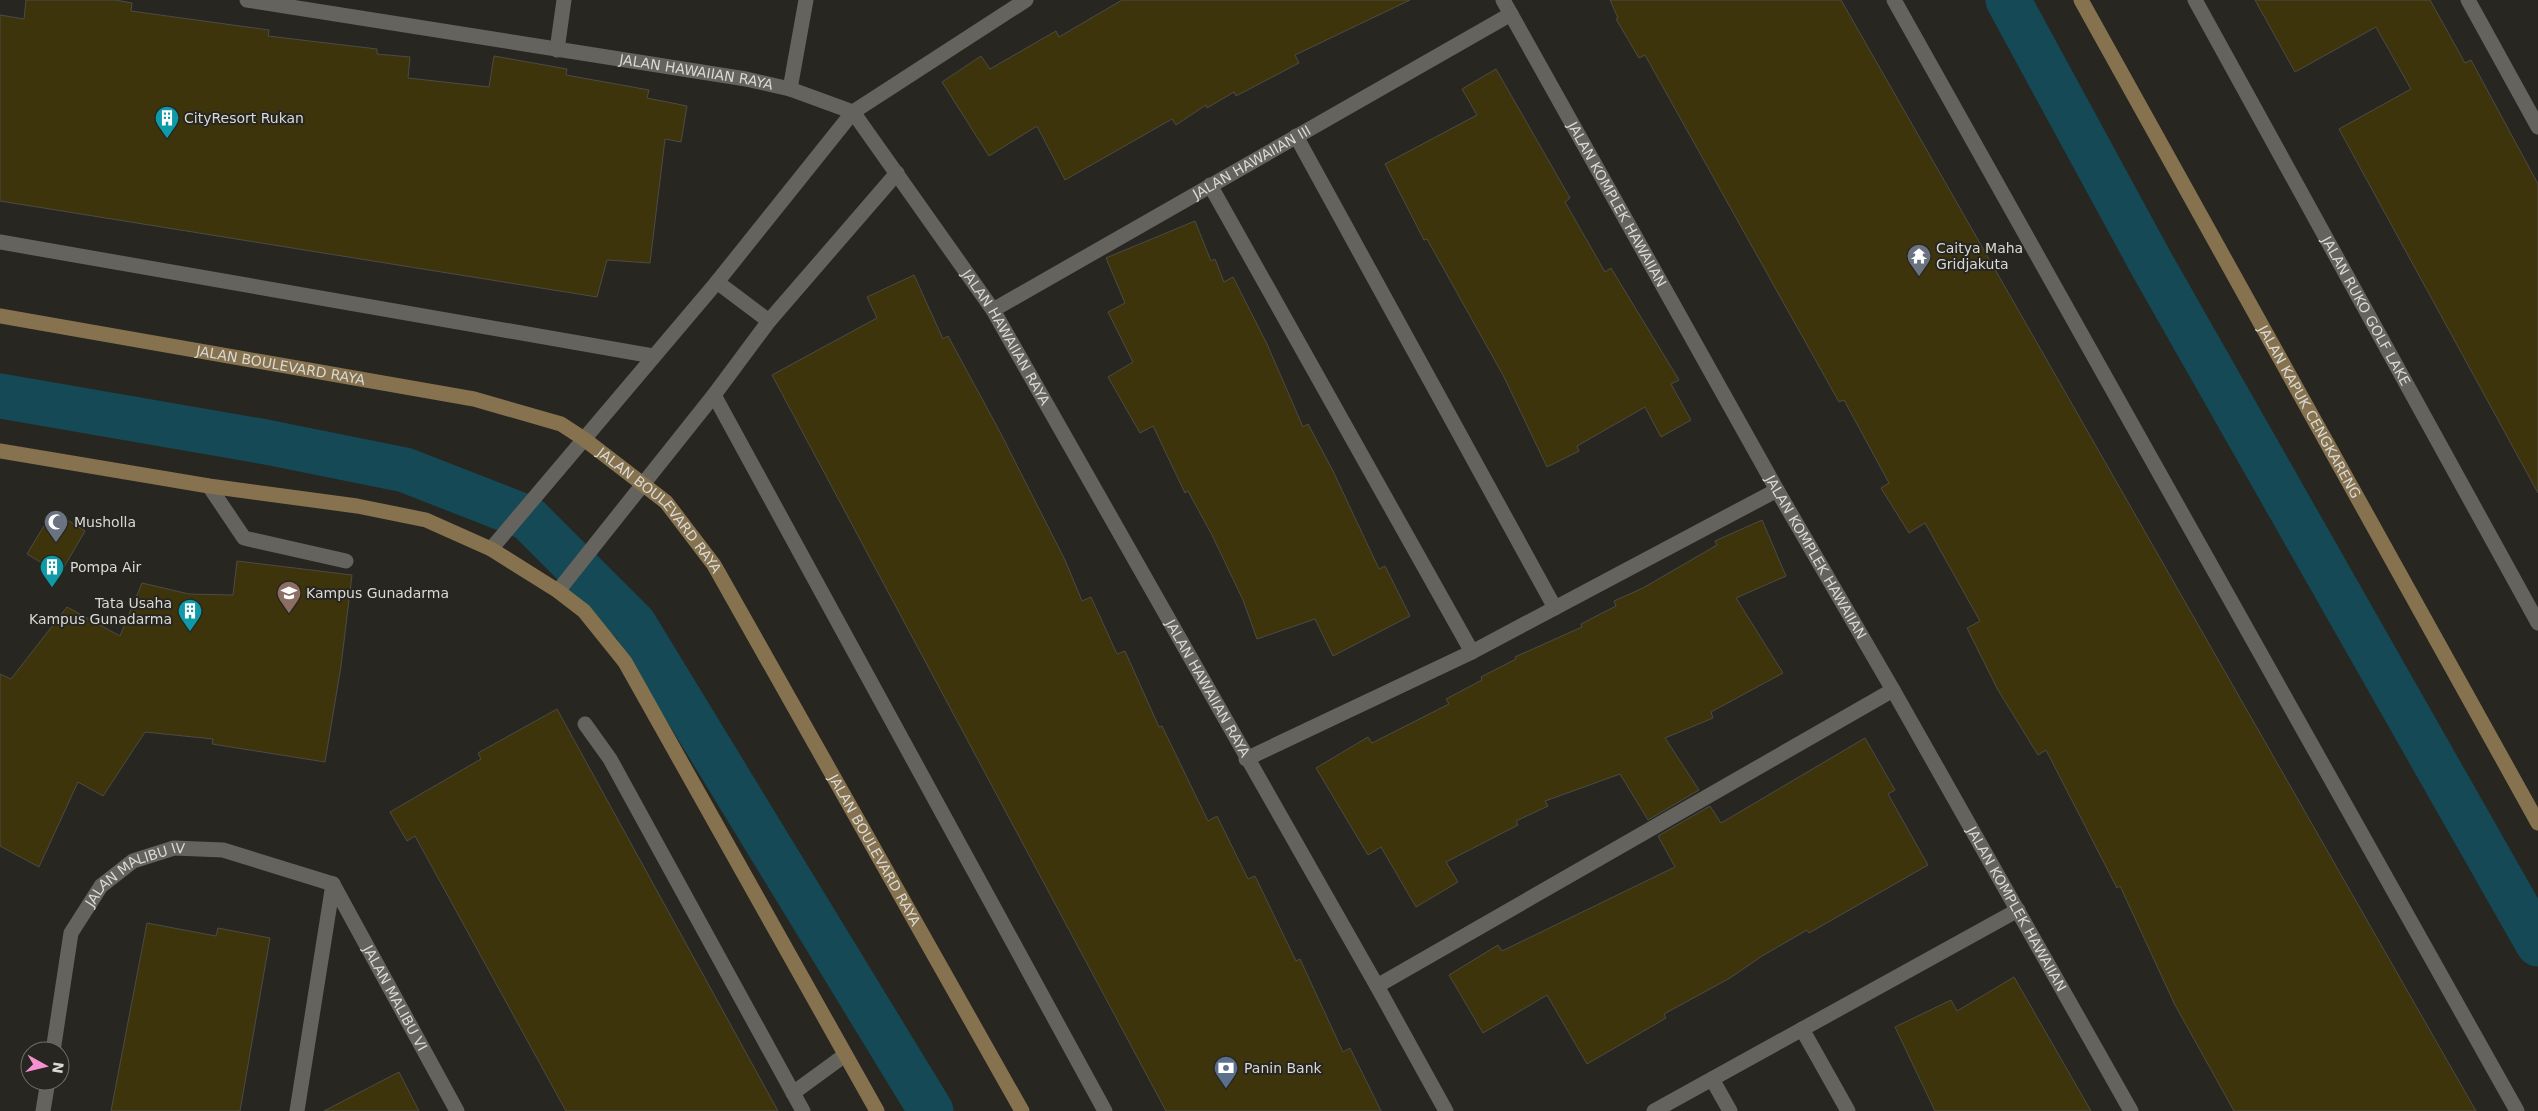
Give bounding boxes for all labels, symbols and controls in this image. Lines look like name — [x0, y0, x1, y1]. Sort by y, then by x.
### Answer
street label: JALAN HAWAIIAN RAYA — [617, 51, 775, 93]
building icon: CityResort Rukan — [154, 105, 180, 139]
place label: CityResort Rukan — [184, 110, 304, 126]
street label: JALAN KOMPLEK HAWAIIAN — [1564, 118, 1670, 290]
street label: JALAN HAWAIIAN III — [1189, 122, 1314, 203]
street label: JALAN RUKO GOLF LAKE — [2318, 233, 2414, 388]
place label: Caitya Maha Gridjakuta — [1936, 240, 2023, 272]
temple icon: Caitya Maha Gridjakuta — [1906, 243, 1932, 277]
street label: JALAN HAWAIIAN RAYA — [958, 266, 1053, 408]
street label: JALAN KAPUK CENGKARENG — [2255, 322, 2364, 501]
street label: JALAN BOULEVARD RAYA — [194, 342, 367, 388]
street label: JALAN BOULEVARD RAYA — [593, 444, 725, 576]
street label: JALAN KOMPLEK HAWAIIAN — [1762, 471, 1870, 642]
mosque icon: Musholla — [43, 509, 69, 543]
place label: Musholla — [74, 514, 136, 530]
building icon: Pompa Air — [39, 554, 65, 588]
place label: Pompa Air — [70, 559, 142, 575]
school or university icon: Kampus Gunadarma — [276, 580, 302, 614]
place label: Kampus Gunadarma — [306, 585, 449, 601]
place label: Tata Usaha Kampus Gunadarma — [29, 595, 172, 627]
building icon: Tata Usaha Kampus Gunadarma — [177, 598, 203, 632]
street label: JALAN HAWAIIAN RAYA — [1162, 616, 1254, 760]
street label: JALAN BOULEVARD RAYA — [825, 771, 924, 929]
street label: JALAN KOMPLEK HAWAIIAN — [1963, 823, 2070, 994]
street label: JALAN MALIBU IV — [81, 840, 186, 911]
street label: JALAN MALIBU VI — [360, 942, 431, 1054]
north arrow — [20, 1041, 70, 1091]
bank icon: Panin Bank — [1213, 1055, 1239, 1089]
place label: Panin Bank — [1244, 1060, 1323, 1076]
text: N — [49, 1061, 67, 1075]

